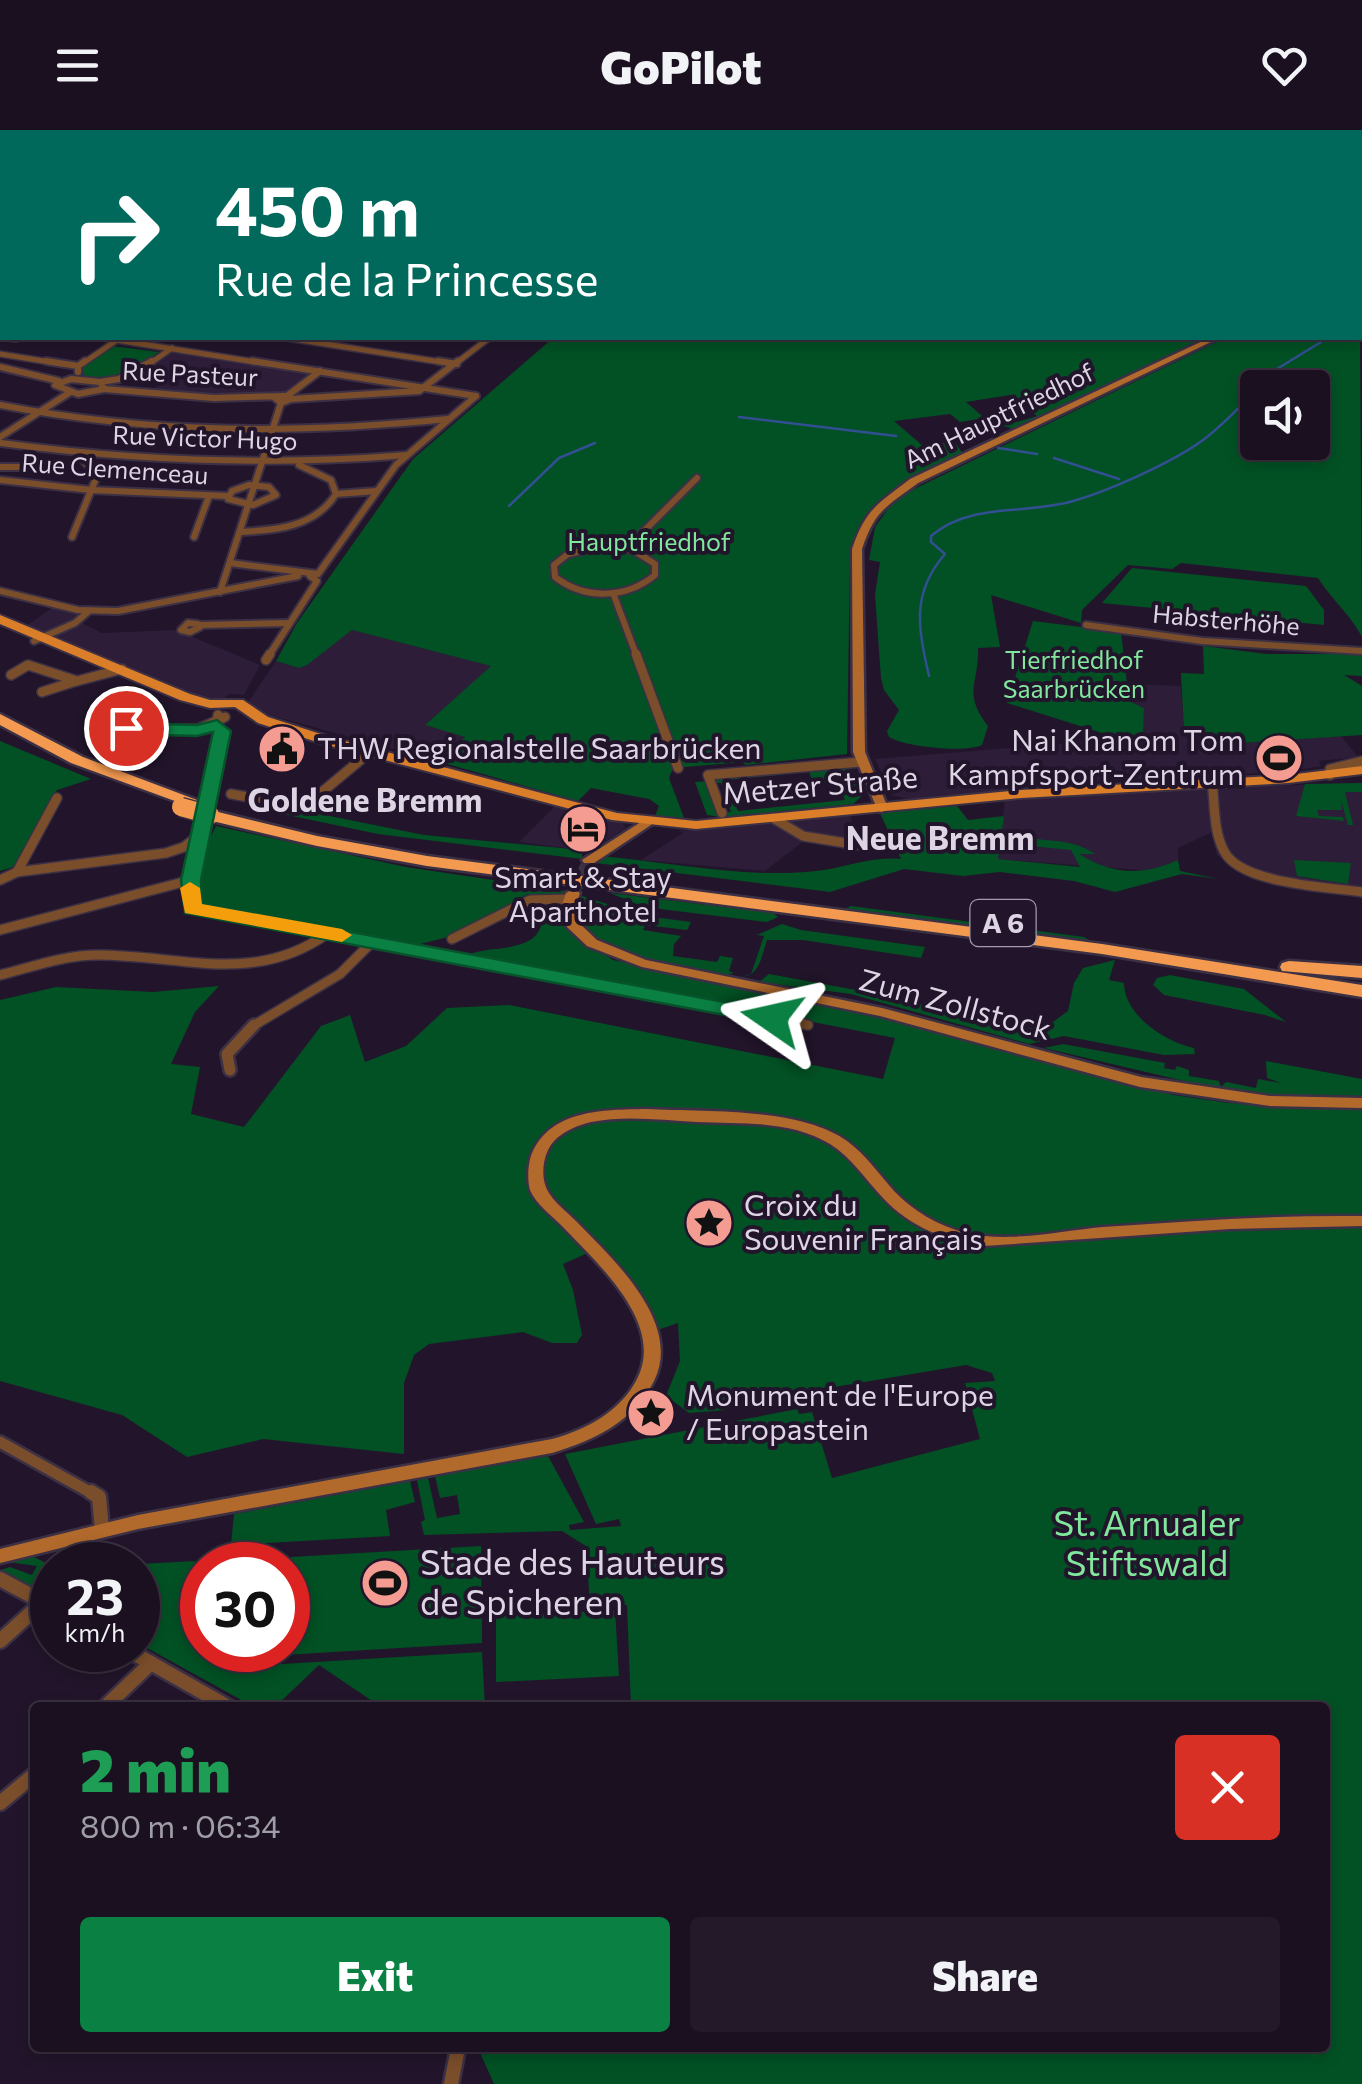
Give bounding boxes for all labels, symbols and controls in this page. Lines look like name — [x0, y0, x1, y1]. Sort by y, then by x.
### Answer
icon: menu — [50, 38, 105, 93]
text: GoPilot — [600, 38, 762, 93]
icon: heart — [1257, 38, 1312, 93]
text: 450 m — [215, 165, 420, 250]
icon: right — [50, 170, 180, 300]
text: Rue de la Princesse — [215, 250, 599, 305]
street label: Rue Pasteur — [121, 354, 259, 392]
street label: Am Hauptfriedhof — [899, 356, 1098, 474]
map controls — [1240, 370, 1330, 460]
button: sound — [1240, 370, 1330, 460]
street label: Rue Victor Hugo — [112, 419, 298, 455]
street label: Rue Clemenceau — [21, 447, 209, 489]
park label: Hauptfriedhof — [567, 526, 731, 556]
street label: Habsterhöhe — [1151, 598, 1301, 640]
park label: Tierfriedhof Saarbrücken — [1003, 644, 1145, 703]
pin — [84, 686, 169, 771]
icon: arrive — [99, 701, 154, 756]
place label: Nai Khanom Tom Kampfsport-Zentrum — [948, 720, 1244, 791]
public building icon: THW Regionalstelle Saarbrücken — [256, 723, 308, 775]
place label: THW Regionalstelle Saarbrücken — [317, 728, 762, 765]
sports icon: Nai Khanom Tom Kampfsport-Zentrum — [1253, 732, 1305, 784]
street label: Metzer Straße — [721, 757, 919, 810]
district label: Goldene Bremm — [248, 779, 482, 819]
hotel icon: Smart & Stay Aparthotel — [557, 803, 609, 855]
district label: Neue Bremm — [846, 817, 1034, 857]
place label: Smart & Stay Aparthotel — [494, 857, 672, 928]
road number: A 6 — [970, 900, 1036, 946]
street label: Zum Zollstock — [856, 959, 1055, 1046]
position arrow — [720, 966, 824, 1070]
place label: Croix du Souvenir Français — [744, 1185, 983, 1256]
place icon: Croix du Souvenir Français — [683, 1197, 735, 1249]
place label: Monument de l'Europe / Europastein — [686, 1375, 994, 1446]
place icon: Monument de l'Europe / Europastein — [625, 1387, 677, 1439]
park label: St. Arnualer Stiftswald — [1054, 1500, 1240, 1583]
place label: Stade des Hauteurs de Spicheren — [420, 1539, 725, 1622]
speed limit sign: 30 — [180, 1542, 310, 1672]
sports icon: Stade des Hauteurs de Spicheren — [359, 1557, 411, 1609]
text: 23 — [66, 1564, 124, 1625]
text: km/h — [65, 1617, 125, 1647]
text: 2 min — [80, 1731, 231, 1804]
button: close — [1175, 1735, 1280, 1840]
text: 800 m · 06:34 — [80, 1805, 280, 1845]
button: Exit — [80, 1917, 670, 2032]
button: Share — [690, 1917, 1280, 2032]

